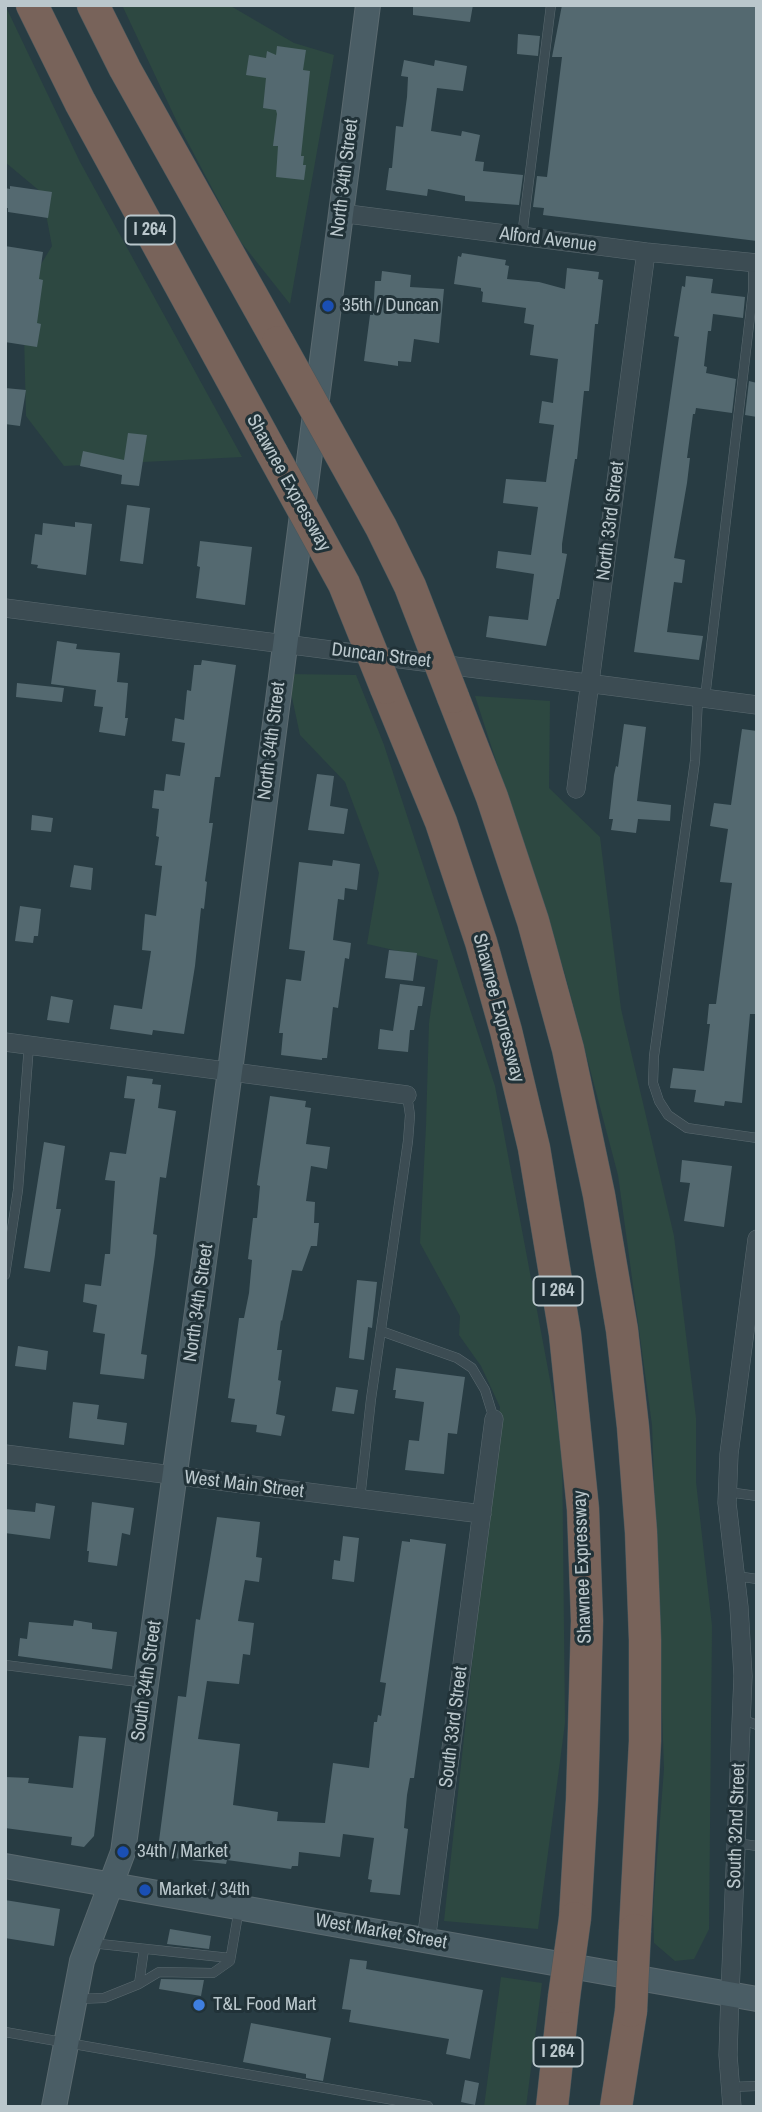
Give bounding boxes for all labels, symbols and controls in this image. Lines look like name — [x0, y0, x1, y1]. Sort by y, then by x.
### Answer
street label: North 34th Street — [326, 118, 364, 238]
road number: I 264 — [125, 215, 174, 244]
street label: Alford Avenue — [498, 223, 598, 257]
place label: 35th / Duncan — [342, 295, 439, 317]
marker: 35th / Duncan — [320, 298, 336, 314]
street label: Shawnee Expressway — [241, 410, 335, 556]
street label: North 33rd Street — [592, 460, 630, 582]
street label: Duncan Street — [330, 639, 432, 673]
street label: North 34th Street — [253, 681, 291, 801]
street label: Shawnee Expressway — [467, 931, 529, 1085]
street label: North 34th Street — [179, 1243, 219, 1363]
road number: I 264 — [534, 1276, 582, 1306]
street label: West Main Street — [183, 1466, 305, 1504]
street label: Shawnee Expressway — [569, 1490, 597, 1644]
street label: South 34th Street — [127, 1619, 167, 1743]
street label: South 33rd Street — [435, 1665, 473, 1789]
street label: South 32nd Street — [723, 1763, 751, 1889]
place label: 34th / Market — [137, 1841, 228, 1863]
marker: 34th / Market — [115, 1844, 131, 1860]
place label: Market / 34th — [159, 1879, 250, 1901]
marker: Market / 34th — [137, 1882, 153, 1898]
street label: West Market Street — [313, 1909, 449, 1955]
place label: T&L Food Mart — [213, 1994, 316, 2016]
marker: T&L Food Mart — [191, 1997, 207, 2013]
road number: I 264 — [534, 2038, 582, 2066]

